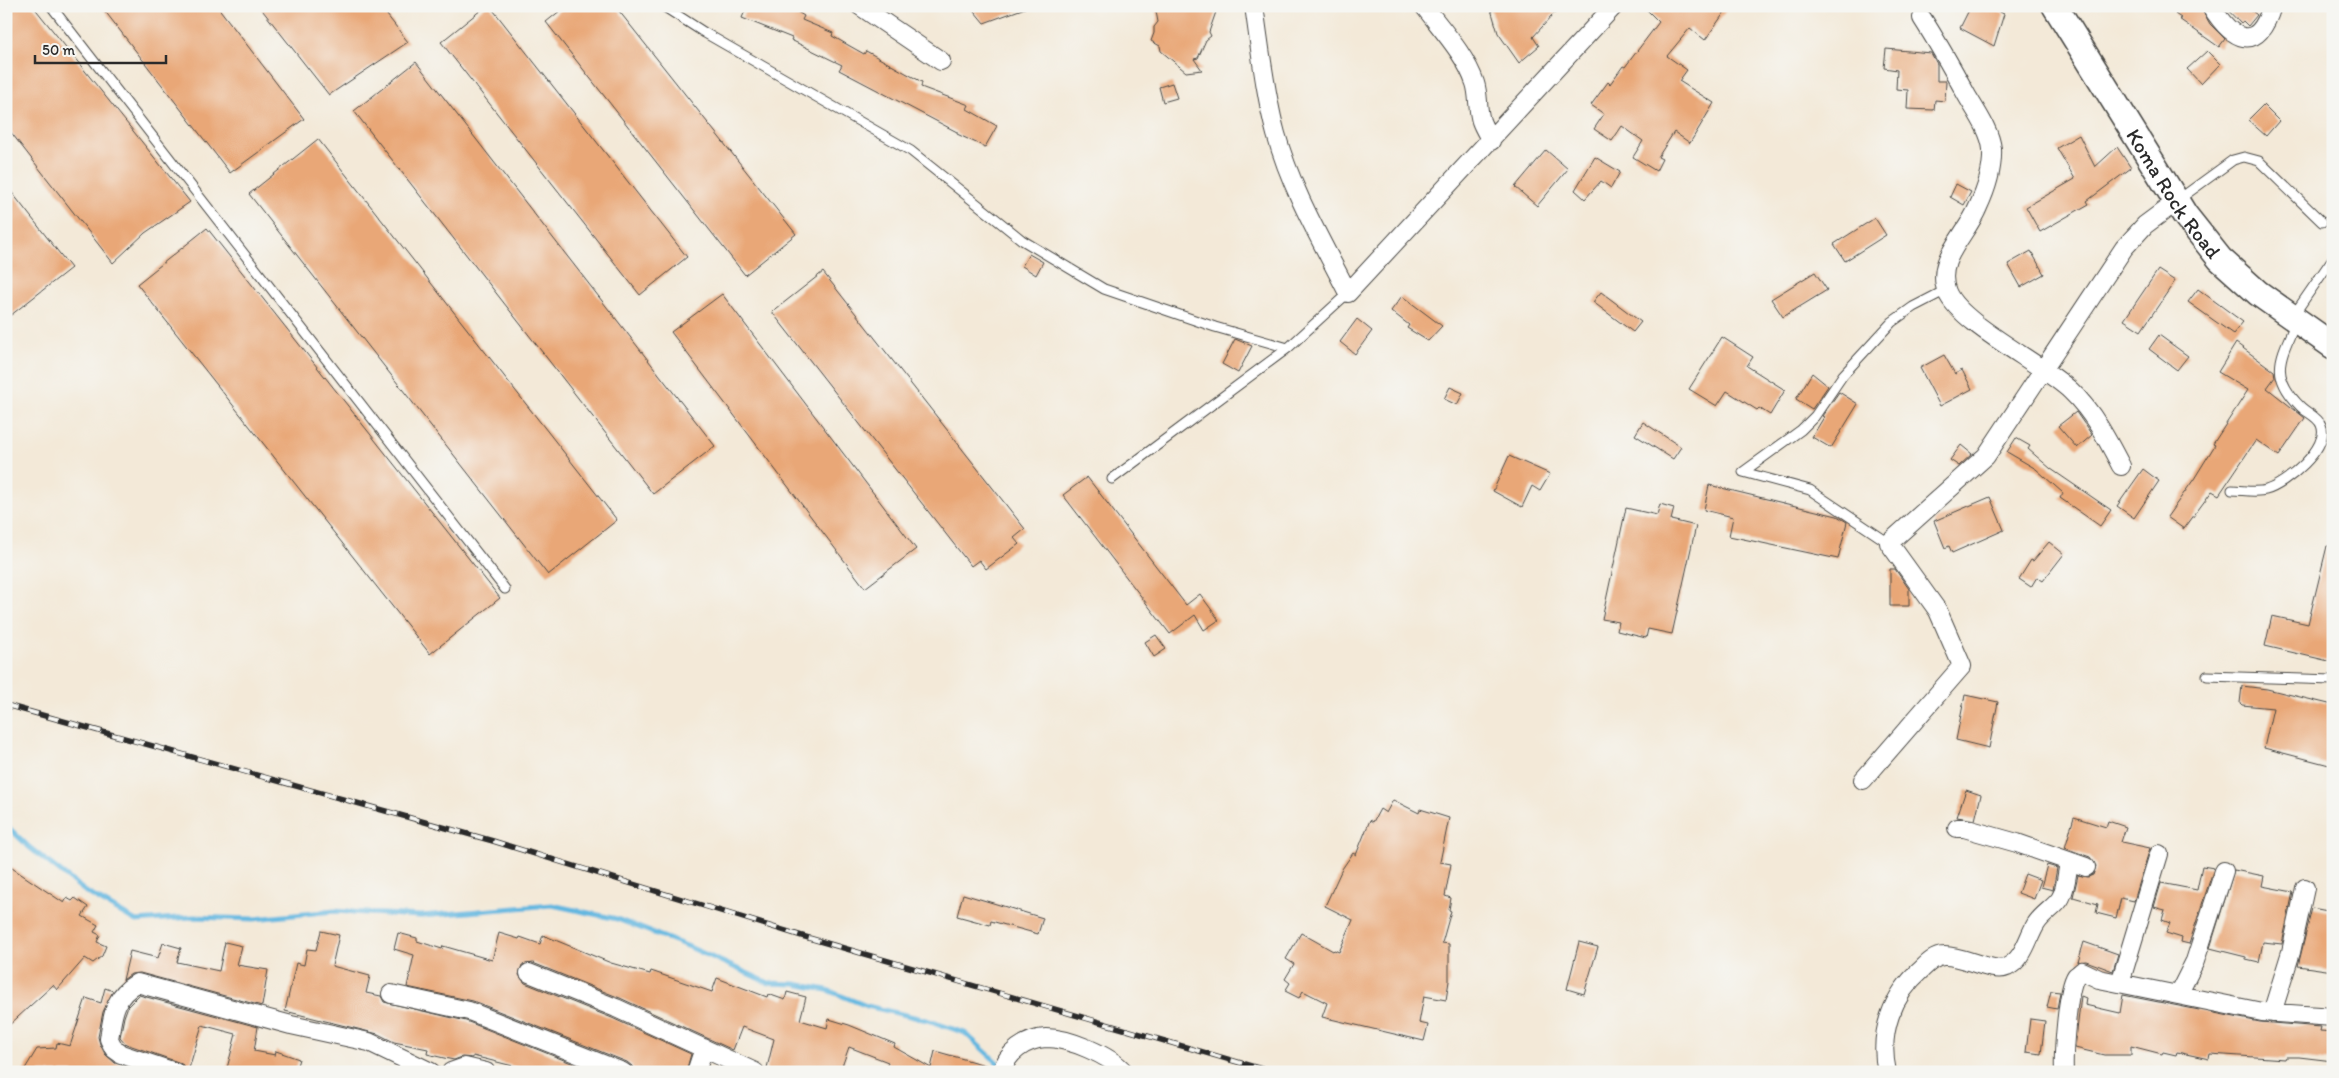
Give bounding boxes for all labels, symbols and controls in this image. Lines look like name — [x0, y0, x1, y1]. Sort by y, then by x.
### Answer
scale bar — [35, 32, 166, 64]
text: 50 m — [42, 41, 75, 59]
street label: Koma Rock Road — [2122, 124, 2227, 263]

